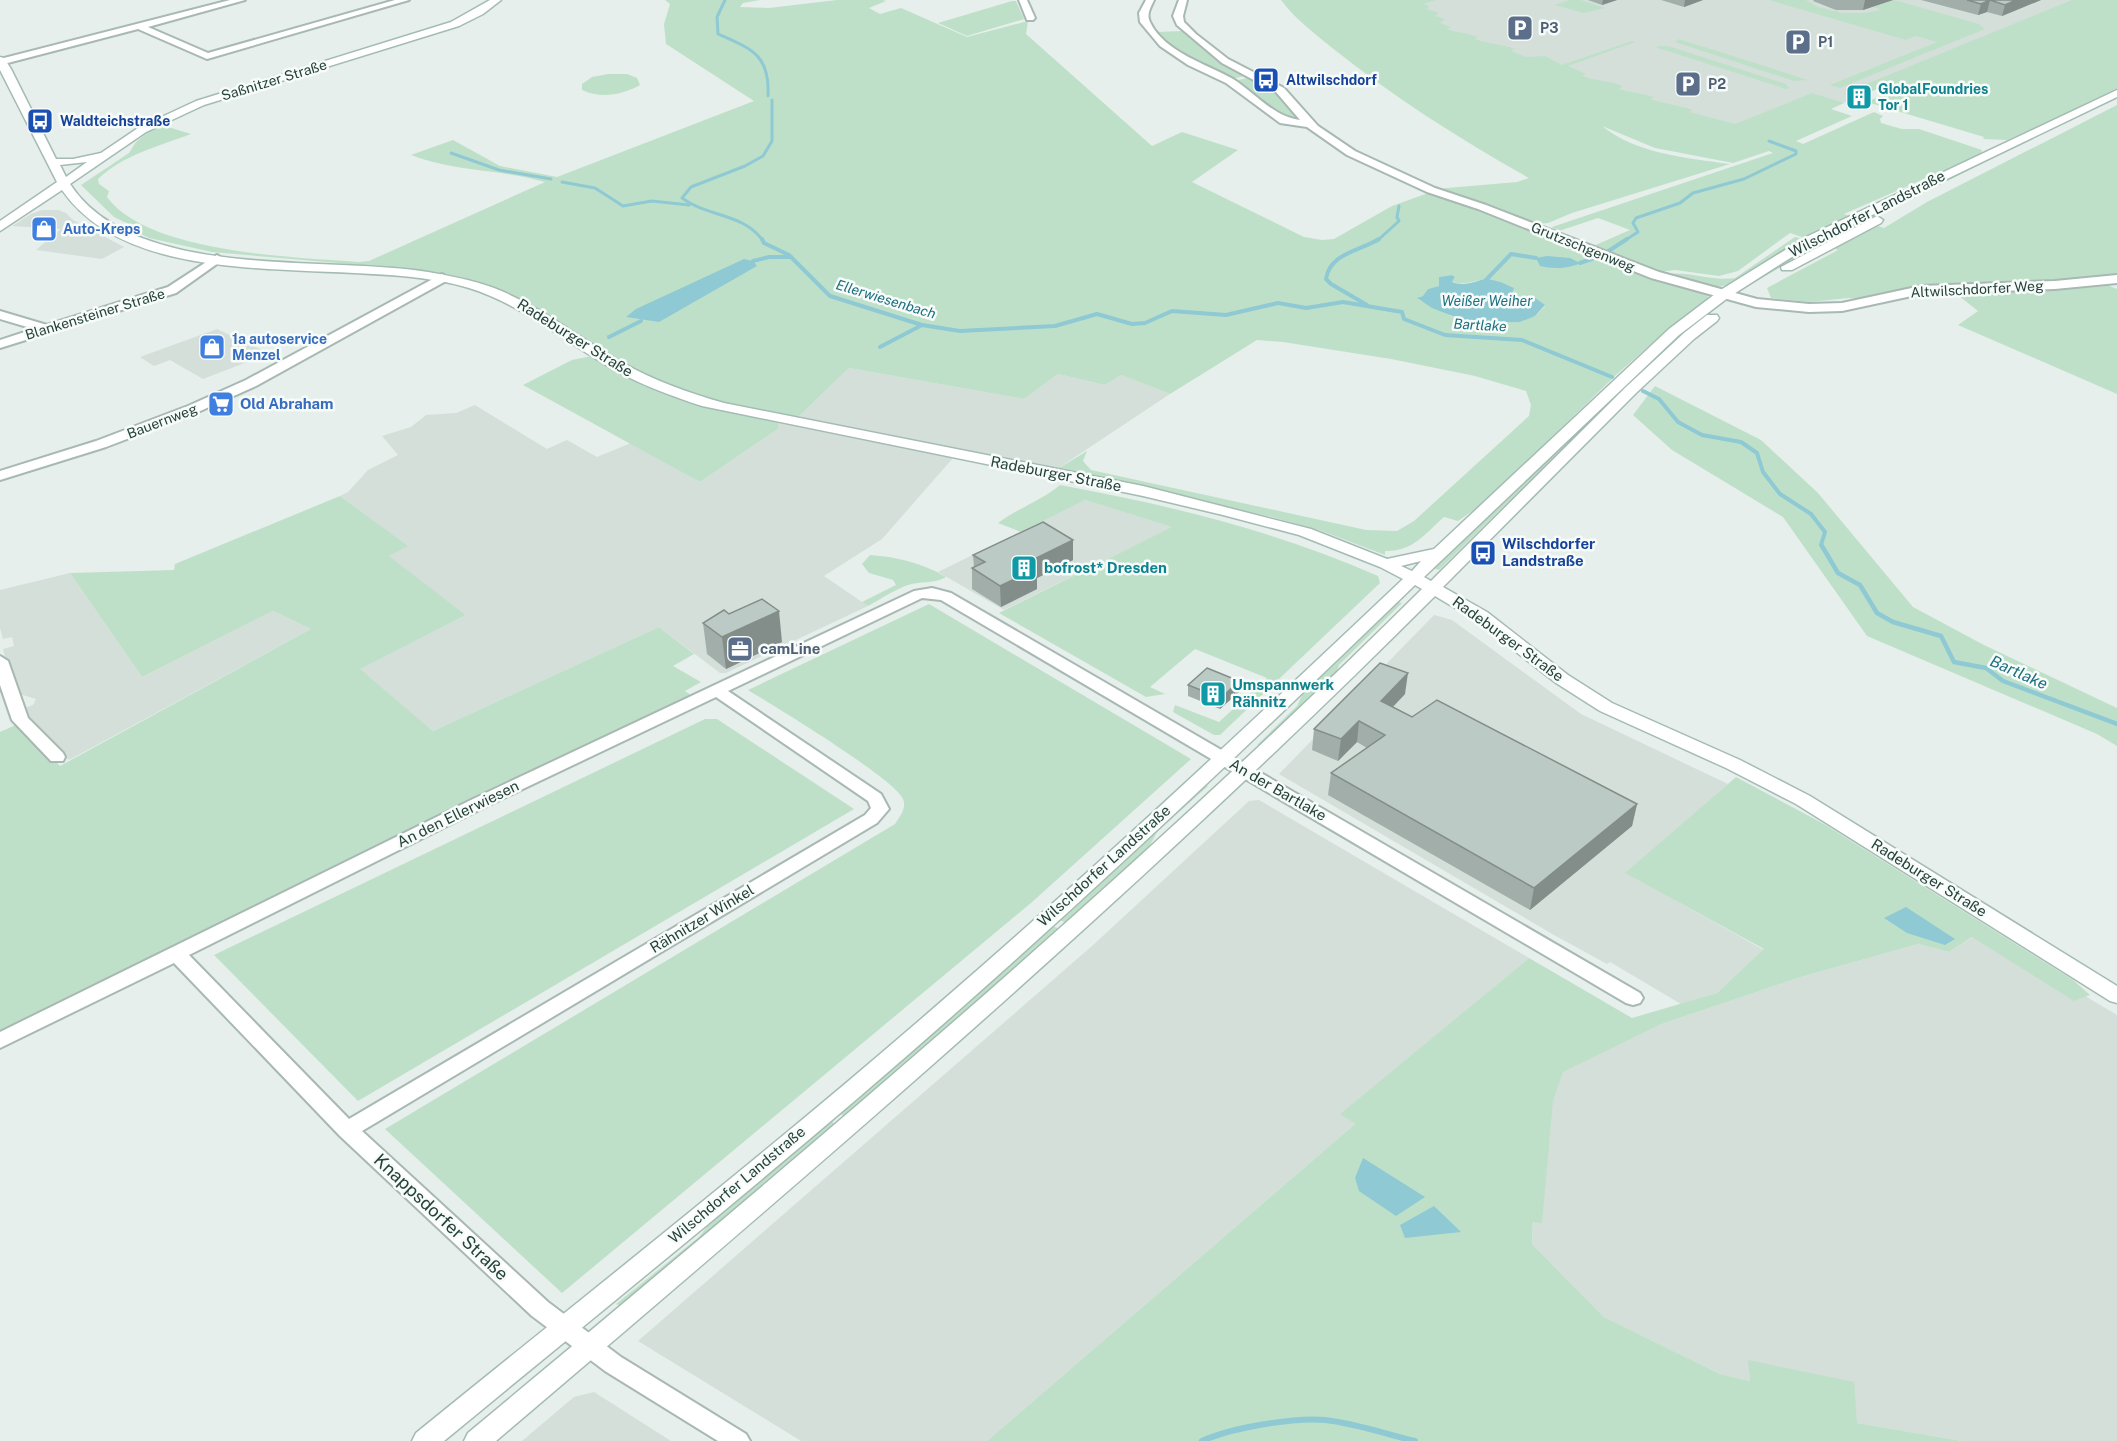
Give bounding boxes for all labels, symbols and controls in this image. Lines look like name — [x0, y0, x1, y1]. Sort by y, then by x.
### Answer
parking icon: P3 — [1505, 13, 1535, 43]
place label: P3 — [1540, 20, 1558, 36]
parking icon: P1 — [1783, 27, 1813, 57]
place label: P1 — [1818, 34, 1833, 50]
street label: Saßnitzer Straße — [219, 56, 329, 104]
bus stop icon: Altwilschdorf — [1251, 65, 1281, 95]
parking icon: P2 — [1673, 69, 1703, 99]
place label: Altwilschdorf — [1286, 72, 1377, 88]
place label: P2 — [1708, 76, 1726, 92]
place label: GlobalFoundries Tor 1 — [1878, 81, 1988, 113]
building icon: GlobalFoundries Tor 1 — [1844, 82, 1874, 112]
bus stop icon: Waldteichstraße — [25, 106, 55, 136]
place label: Waldteichstraße — [60, 113, 170, 129]
street label: Wilschdorfer Landstraße — [1786, 167, 1948, 260]
shop icon: Auto-Kreps — [29, 214, 59, 244]
street label: Grutzschgenweg — [1529, 219, 1637, 275]
place label: Auto-Kreps — [63, 221, 140, 237]
water label: Ellerwiesenbach — [834, 276, 938, 322]
street label: Altwilschdorfer Weg — [1910, 278, 2044, 300]
street label: Blankensteiner Straße — [23, 285, 167, 343]
water label: Weißer Weiher — [1442, 293, 1533, 309]
street label: Radeburger Straße — [514, 295, 636, 380]
water label: Bartlake — [1453, 316, 1507, 334]
place label: 1a autoservice Menzel — [232, 331, 327, 363]
shop icon: 1a autoservice Menzel — [197, 332, 227, 362]
supermarket icon: Old Abraham — [206, 389, 236, 419]
place label: Old Abraham — [240, 395, 334, 412]
street label: Bauernweg — [125, 400, 200, 442]
street label: Radeburger Straße — [989, 452, 1123, 495]
place label: Wilschdorfer Landstraße — [1502, 535, 1595, 569]
bus stop icon: Wilschdorfer Landstraße — [1468, 538, 1498, 568]
building icon: bofrost* Dresden — [1009, 553, 1039, 583]
place label: bofrost* Dresden — [1044, 559, 1167, 576]
street label: Radeburger Straße — [1449, 593, 1567, 685]
office icon: camLine — [725, 634, 755, 664]
place label: camLine — [760, 640, 820, 657]
water label: Bartlake — [1987, 651, 2051, 694]
place label: Umspannwerk Rähnitz — [1232, 676, 1335, 710]
building icon: Umspannwerk Rähnitz — [1198, 679, 1228, 709]
street label: An der Bartlake — [1227, 755, 1330, 824]
street label: An den Ellerwiesen — [394, 777, 521, 850]
street label: Wilschdorfer Landstraße — [1034, 801, 1174, 930]
street label: Radeburger Straße — [1868, 835, 1990, 920]
street label: Rähnitzer Winkel — [647, 881, 757, 956]
street label: Wilschdorfer Landstraße — [665, 1123, 808, 1247]
street label: Knappsdorfer Straße — [370, 1149, 513, 1284]

